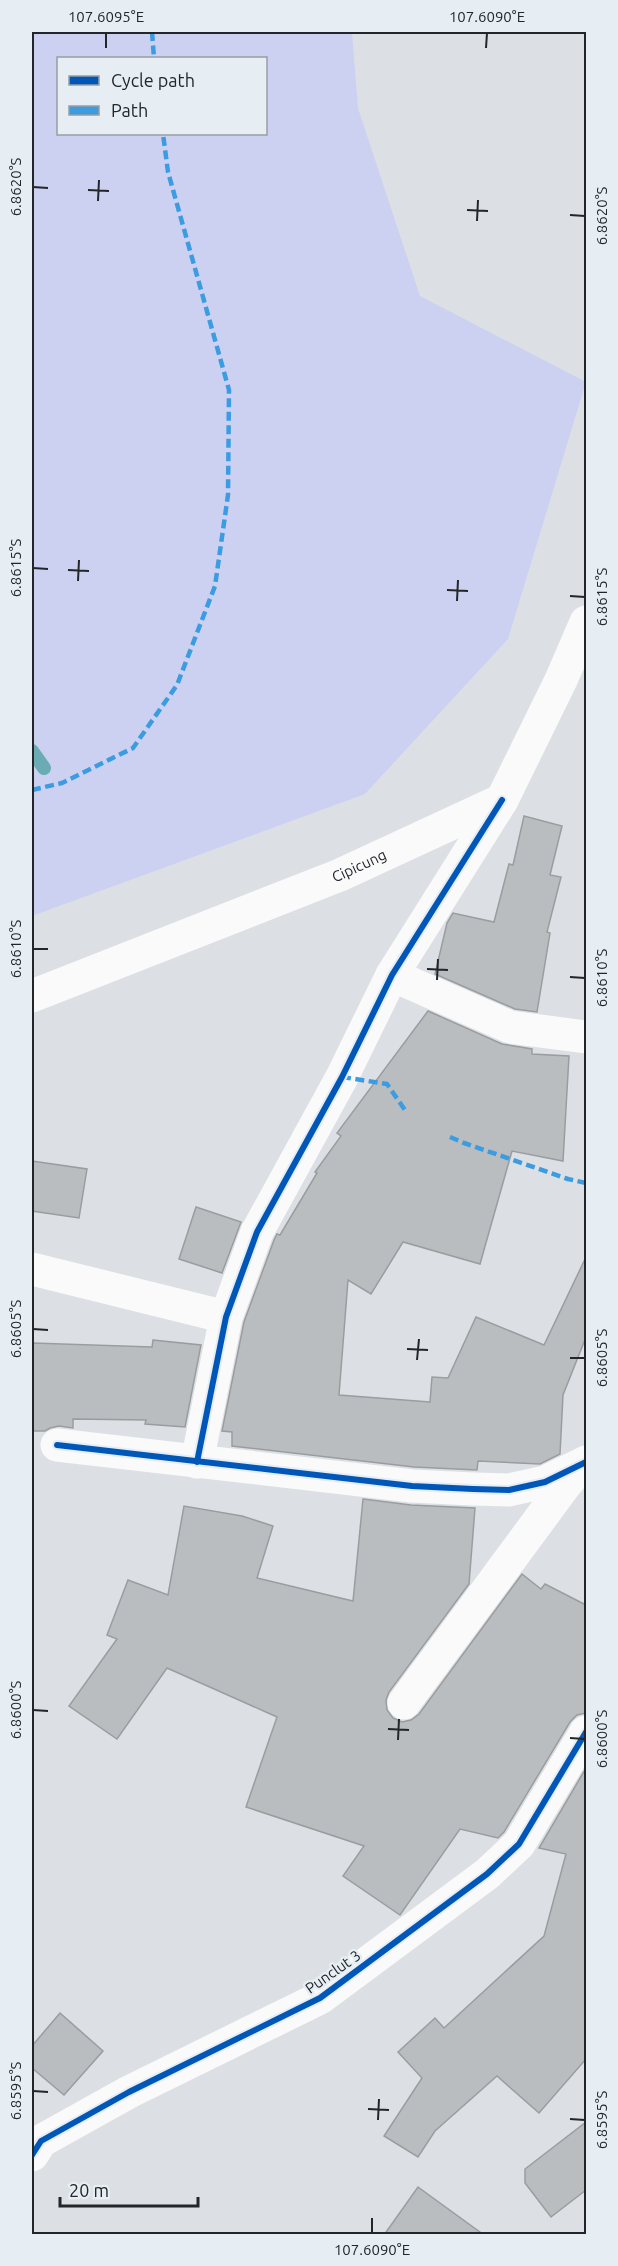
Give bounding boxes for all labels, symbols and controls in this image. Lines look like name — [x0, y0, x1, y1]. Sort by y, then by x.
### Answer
text: 107.6095°E — [68, 8, 144, 25]
text: 107.6090°E — [449, 8, 525, 25]
legend — [57, 57, 267, 135]
text: Cycle path — [111, 70, 195, 90]
text: Path — [111, 100, 148, 120]
text: 6.8620°S — [7, 158, 24, 216]
text: 6.8620°S — [593, 187, 610, 245]
text: 6.8615°S — [7, 539, 24, 597]
text: 6.8615°S — [593, 568, 610, 626]
street label: Cipicung — [329, 846, 389, 885]
text: 6.8610°S — [7, 920, 24, 978]
text: 6.8610°S — [593, 949, 610, 1007]
text: 6.8605°S — [7, 1300, 24, 1358]
text: 6.8605°S — [593, 1329, 610, 1387]
text: 6.8600°S — [7, 1681, 24, 1739]
text: 6.8600°S — [593, 1710, 610, 1768]
street label: Punclut 3 — [302, 1946, 364, 1997]
text: 6.8595°S — [7, 2062, 24, 2120]
text: 6.8595°S — [593, 2091, 610, 2149]
scale bar — [60, 2170, 198, 2208]
text: 20 m — [69, 2180, 109, 2200]
text: 107.6090°E — [334, 2241, 410, 2258]

